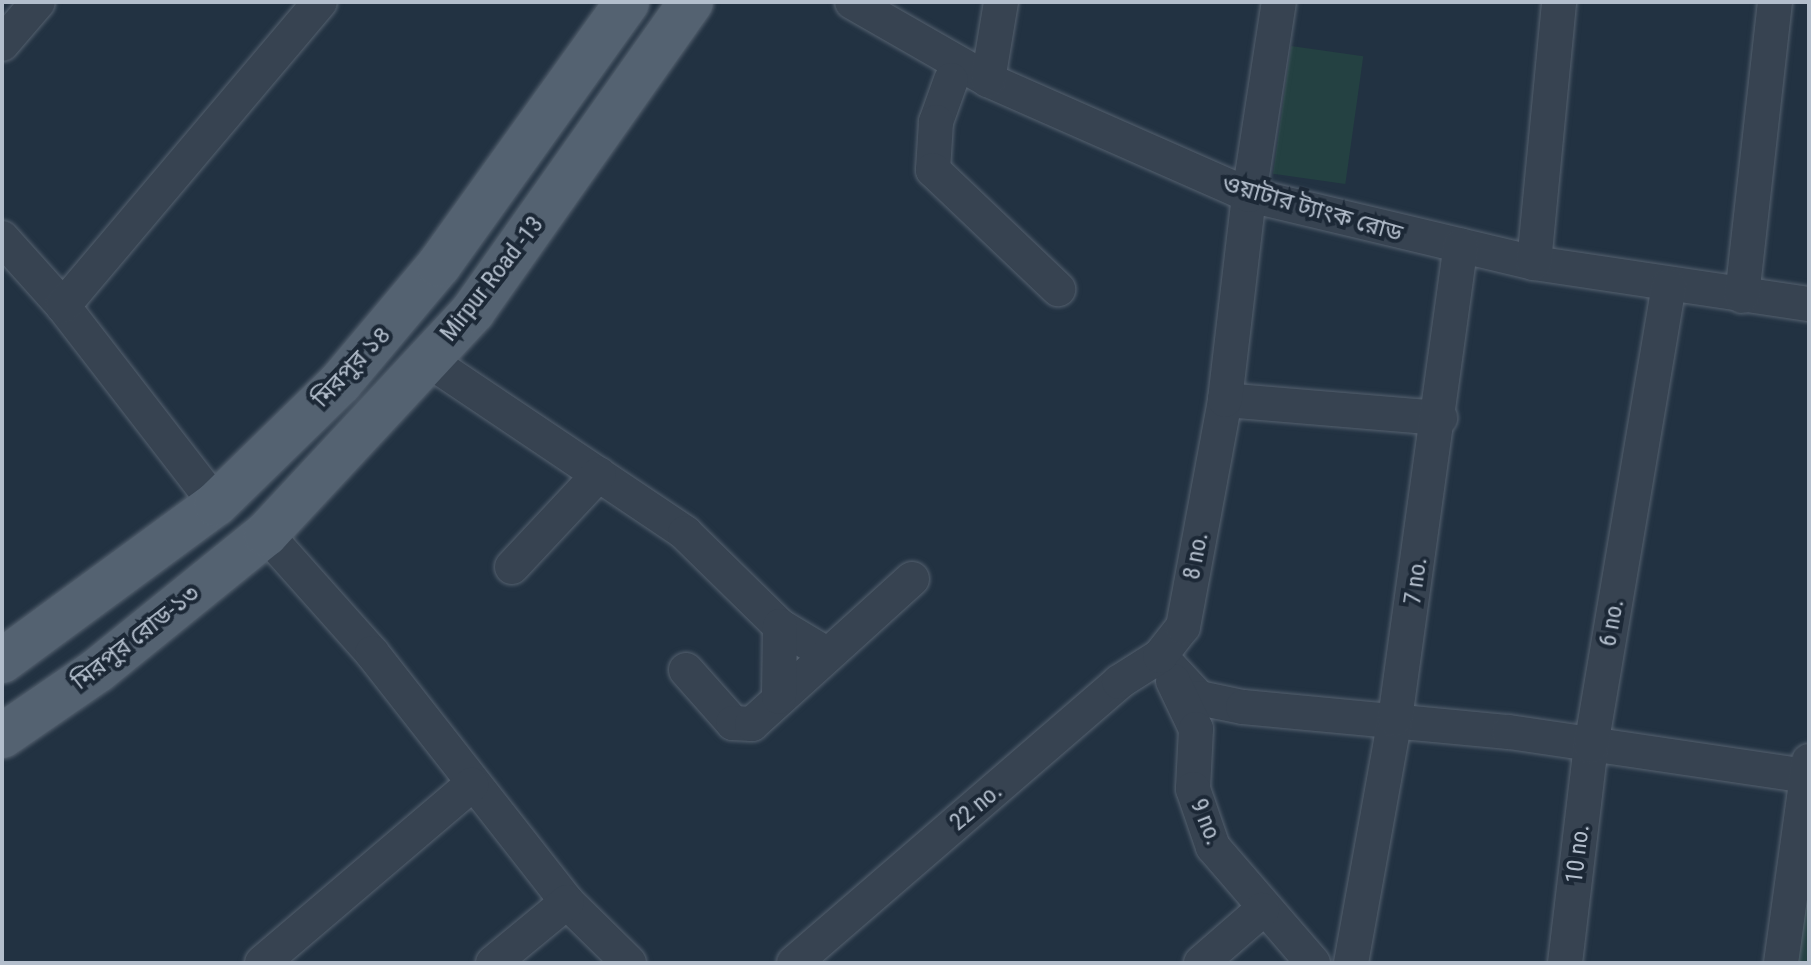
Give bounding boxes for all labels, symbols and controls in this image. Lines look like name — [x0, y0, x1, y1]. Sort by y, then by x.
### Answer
street label: ওয়াটার ট্যাংক রোড — [1219, 169, 1405, 249]
street label: Mirpur Road -13 — [434, 211, 550, 347]
street label: মিরপুর ১৪ — [307, 320, 397, 414]
street label: 8 no. — [1177, 530, 1215, 582]
street label: 7 no. — [1398, 556, 1434, 606]
street label: মিরপুর রোড-১৩ — [67, 579, 205, 697]
street label: 6 no. — [1594, 597, 1630, 649]
street label: 22 no. — [944, 777, 1008, 837]
street label: 9 no. — [1184, 795, 1228, 849]
street label: 10 no. — [1560, 823, 1596, 885]

